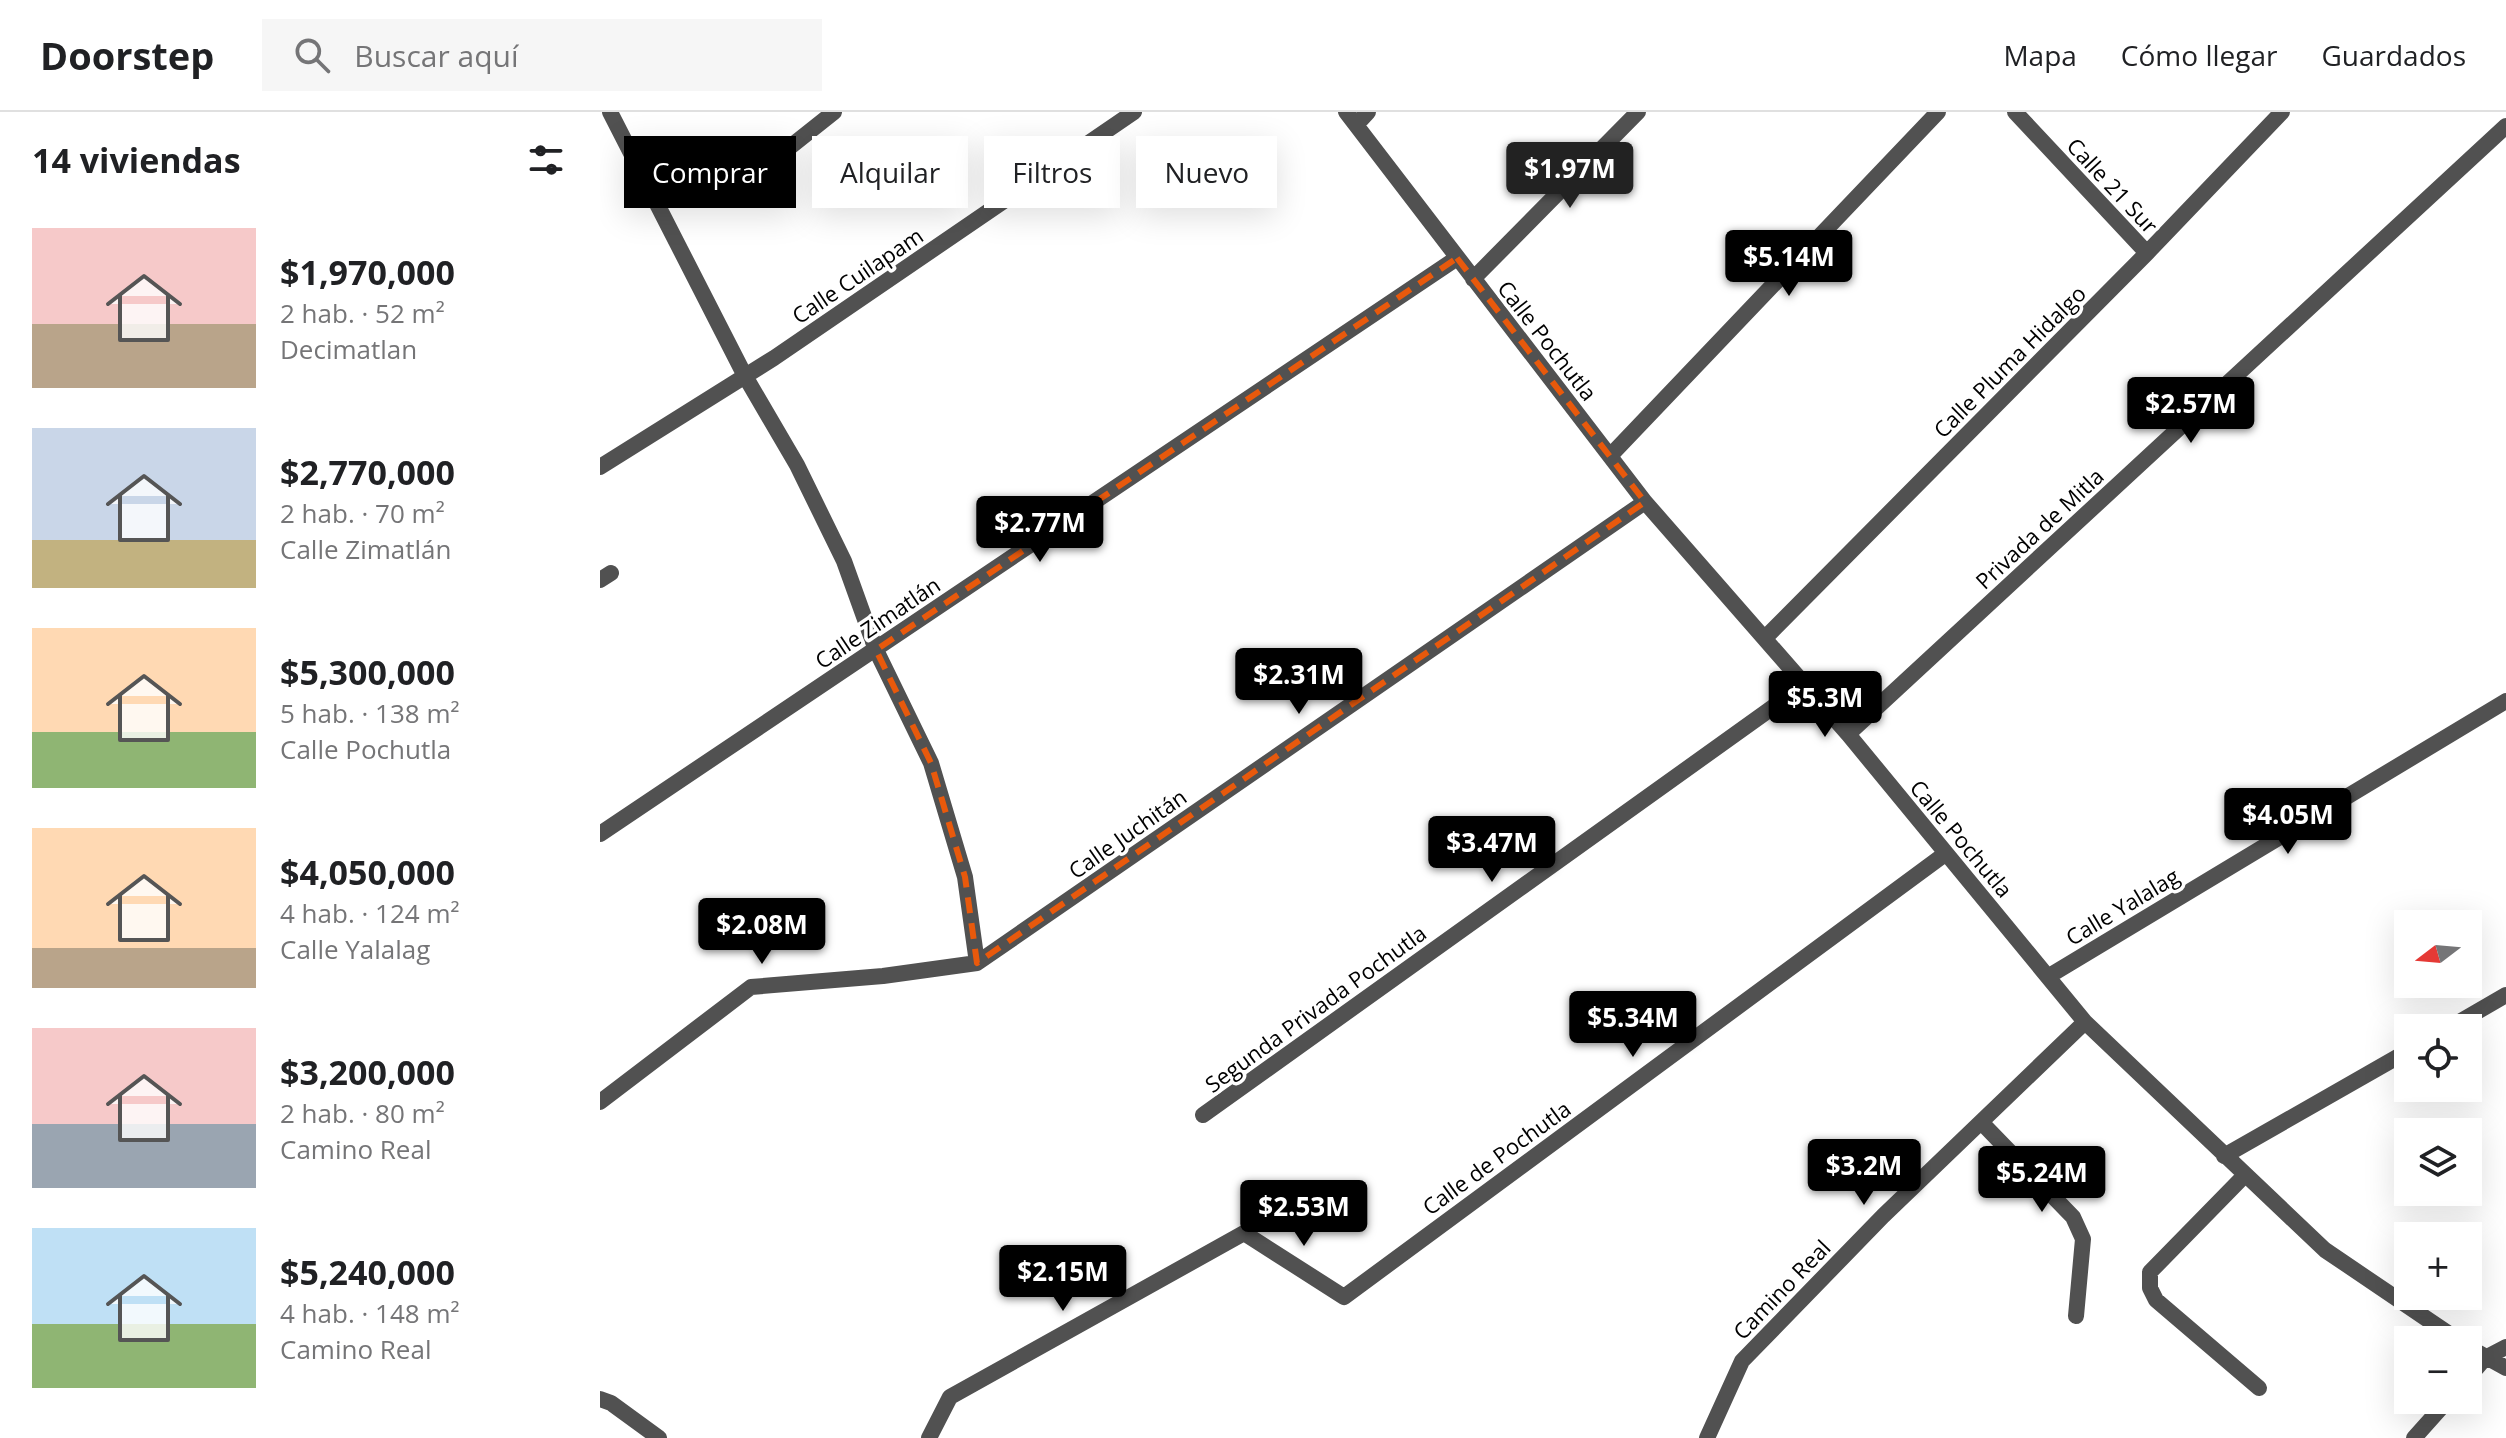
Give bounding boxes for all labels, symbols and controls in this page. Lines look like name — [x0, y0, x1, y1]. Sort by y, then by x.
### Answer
search box — [262, 19, 822, 91]
text: Doorstep — [40, 29, 214, 81]
icon: search — [290, 33, 334, 77]
text: Buscar aquí — [354, 35, 519, 76]
text: Mapa — [2003, 36, 2077, 74]
text: Cómo llegar — [2121, 36, 2277, 74]
text: Guardados — [2321, 36, 2466, 74]
street label: Calle 21 Sur — [2061, 131, 2165, 239]
chip: Comprar — [624, 136, 796, 208]
chip: Alquilar — [812, 136, 968, 208]
chip: Filtros — [984, 136, 1120, 208]
chip: Nuevo — [1136, 136, 1277, 208]
text: 14 viviendas — [32, 137, 241, 183]
icon: filters — [524, 138, 568, 182]
pin: $1.97M — [1505, 142, 1635, 210]
text: $1.97M — [1524, 150, 1616, 186]
street label: Calle Cuilapam — [786, 220, 928, 330]
pin: $5.14M — [1724, 230, 1854, 298]
text: $5.14M — [1743, 238, 1835, 274]
text: $1,970,000 — [280, 249, 455, 295]
icon: home — [96, 260, 192, 356]
street label: Calle Pochutla — [1492, 274, 1604, 406]
street label: Calle Pluma Hidalgo — [1926, 278, 2092, 444]
text: 2 hab. · 52 m² — [280, 295, 445, 331]
text: Decimatlan — [280, 331, 417, 367]
pin: $2.57M — [2126, 377, 2256, 445]
text: $2.57M — [2145, 385, 2237, 421]
text: $2,770,000 — [280, 449, 455, 495]
icon: home — [96, 460, 192, 556]
street label: Privada de Mitla — [1968, 461, 2110, 595]
text: 2 hab. · 70 m² — [280, 495, 445, 531]
pin: $2.77M — [975, 496, 1105, 564]
text: $2.77M — [994, 504, 1086, 540]
text: Calle Zimatlán — [280, 531, 452, 567]
street label: Calle Zimatlán — [808, 569, 946, 675]
pin: $2.31M — [1234, 648, 1364, 716]
text: $5,300,000 — [280, 649, 455, 695]
text: $2.31M — [1253, 656, 1345, 692]
icon: home — [96, 660, 192, 756]
pin: $5.3M — [1769, 671, 1881, 739]
text: $5.3M — [1787, 679, 1863, 715]
text: 5 hab. · 138 m² — [280, 695, 460, 731]
text: Calle Pochutla — [280, 731, 451, 767]
street label: Calle Pochutla — [1904, 773, 2020, 903]
street label: Calle Juchitán — [1062, 781, 1192, 885]
pin: $4.05M — [2223, 788, 2353, 856]
text: $4.05M — [2242, 796, 2334, 832]
pin: $3.47M — [1427, 816, 1557, 884]
text: $3.47M — [1446, 824, 1538, 860]
text: $4,050,000 — [280, 849, 455, 895]
icon: home — [96, 860, 192, 956]
street label: Calle Yalalag — [2060, 860, 2184, 952]
text: 4 hab. · 124 m² — [280, 895, 460, 931]
pin: $2.08M — [697, 898, 827, 966]
text: $2.08M — [716, 906, 808, 942]
north arrow — [2394, 910, 2482, 998]
map controls — [2394, 910, 2482, 1414]
street label: Segunda Privada Pochutla — [1198, 917, 1432, 1099]
text: Calle Yalalag — [280, 931, 430, 967]
pin: $5.34M — [1568, 991, 1698, 1059]
text: $5.34M — [1587, 999, 1679, 1035]
button: locate — [2394, 1014, 2482, 1102]
text: $3,200,000 — [280, 1049, 455, 1095]
icon: home — [96, 1060, 192, 1156]
street label: Calle de Pochutla — [1416, 1093, 1576, 1221]
text: 2 hab. · 80 m² — [280, 1095, 445, 1131]
button: layers — [2394, 1118, 2482, 1206]
text: Camino Real — [280, 1131, 431, 1167]
pin: $3.2M — [1808, 1139, 1920, 1207]
pin: $5.24M — [1977, 1146, 2107, 1214]
text: $3.2M — [1826, 1147, 1902, 1183]
text: $5.24M — [1996, 1154, 2088, 1190]
pin: $2.53M — [1239, 1180, 1369, 1248]
text: $2.53M — [1258, 1188, 1350, 1224]
button: + — [2394, 1222, 2482, 1310]
street label: Camino Real — [1726, 1232, 1836, 1346]
pin: $2.15M — [998, 1245, 1128, 1313]
text: $5,240,000 — [280, 1249, 455, 1295]
text: $2.15M — [1017, 1253, 1109, 1289]
icon: home — [96, 1260, 192, 1356]
text: 4 hab. · 148 m² — [280, 1295, 460, 1331]
button: − — [2394, 1326, 2482, 1414]
text: Camino Real — [280, 1331, 431, 1367]

